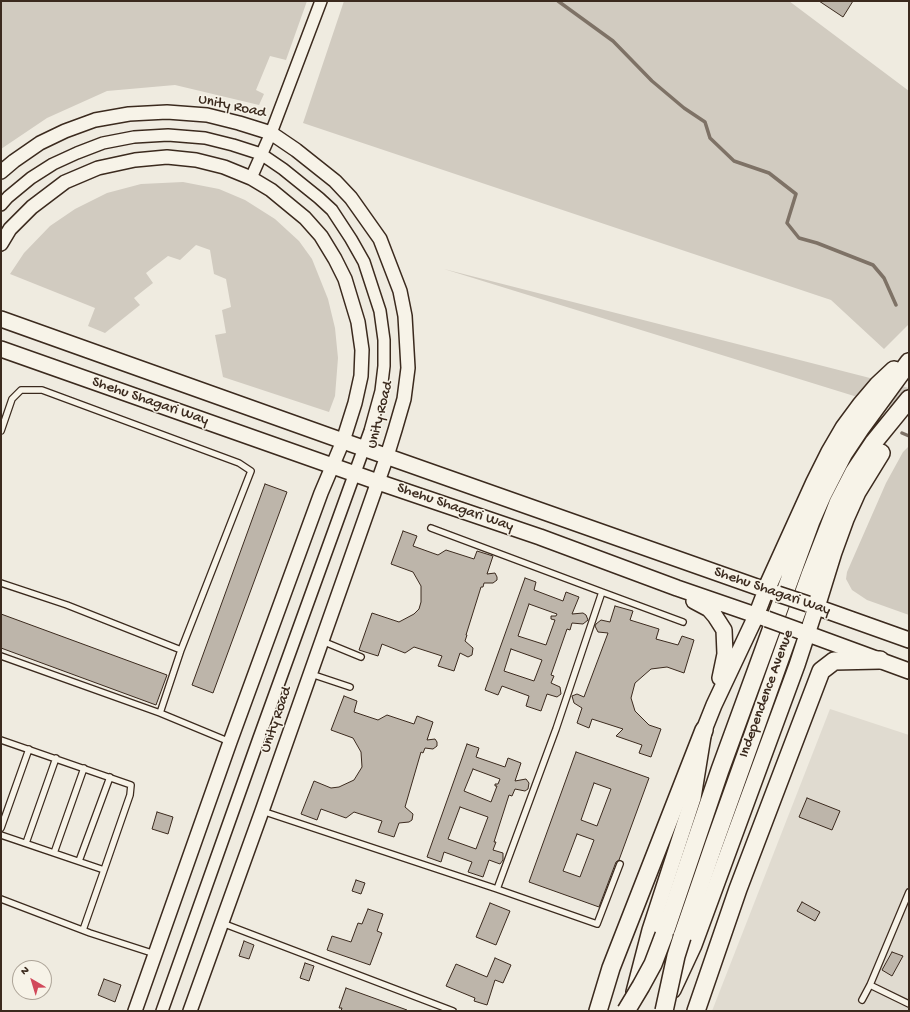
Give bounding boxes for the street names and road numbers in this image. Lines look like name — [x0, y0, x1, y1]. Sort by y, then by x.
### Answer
street label: Unity Road — [196, 91, 268, 123]
street label: Shehu Shagari Way — [89, 374, 211, 430]
street label: Unity Road — [364, 379, 398, 451]
street label: Shehu Shagari Way — [394, 480, 516, 536]
street label: Shehu Shagari Way — [711, 564, 833, 620]
street label: Independence Avenue — [736, 628, 798, 760]
street label: Unity Road — [257, 685, 297, 755]

